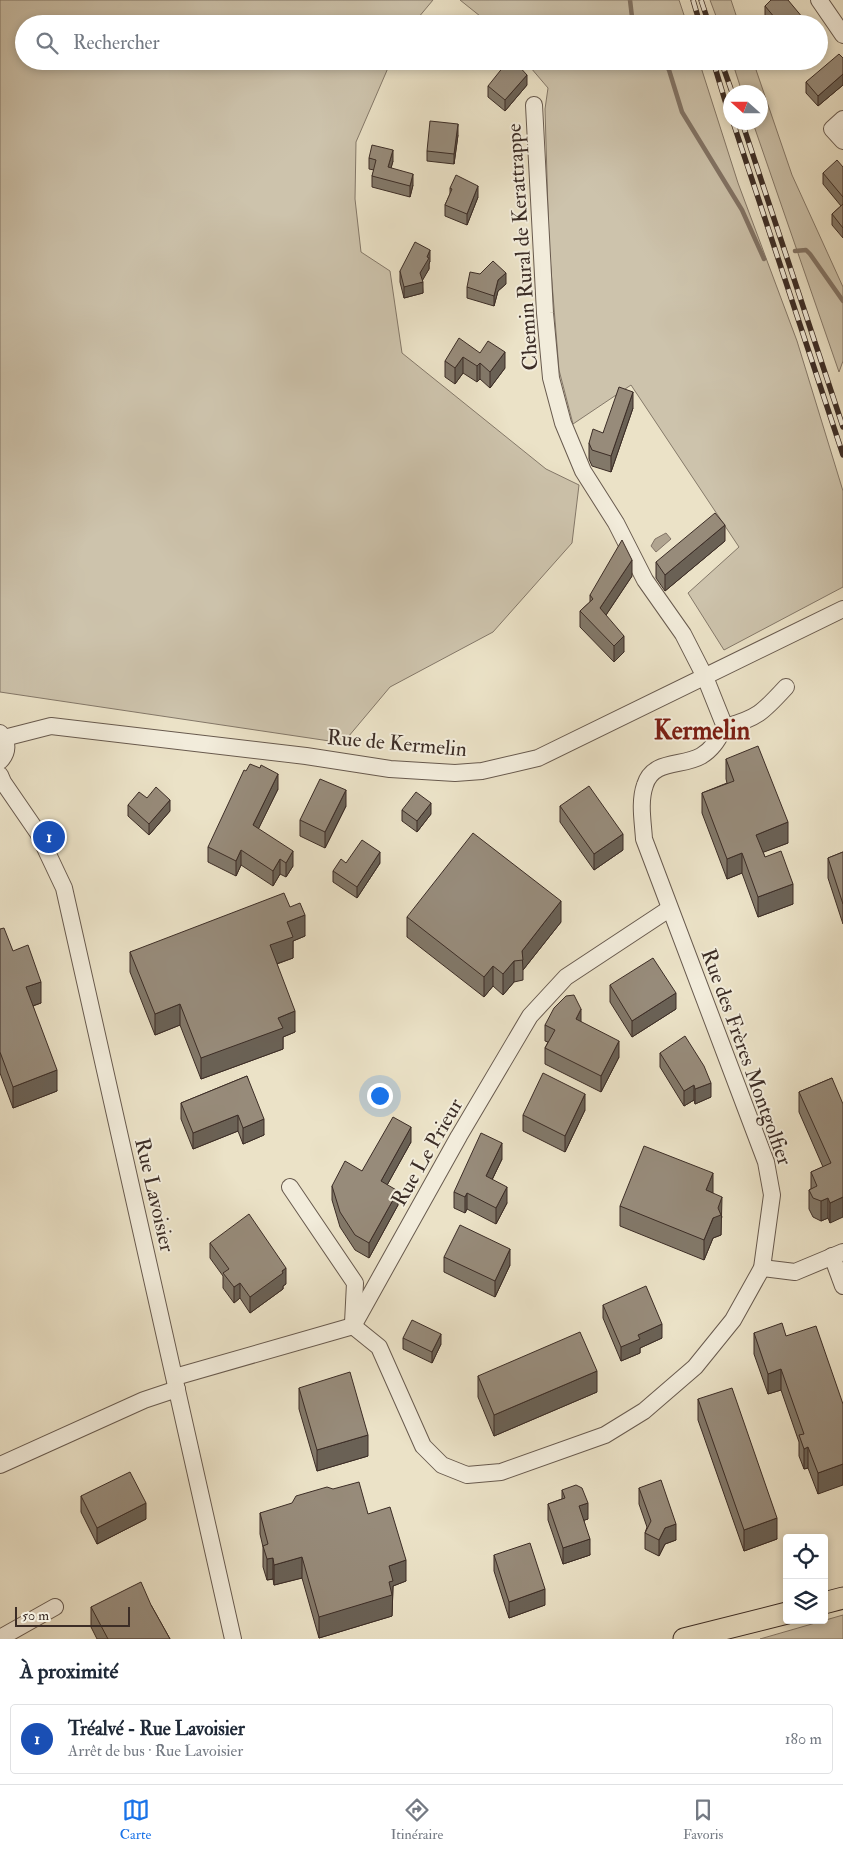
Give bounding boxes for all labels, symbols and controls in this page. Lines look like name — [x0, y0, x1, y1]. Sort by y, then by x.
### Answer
search box — [15, 15, 828, 70]
icon: search — [33, 29, 61, 57]
text: Rechercher — [73, 31, 160, 55]
north arrow — [723, 85, 768, 130]
street label: Chemin Rural de Kerattrappe — [500, 122, 545, 371]
district label: Kermelin — [654, 715, 751, 747]
street label: Rue de Kermelin — [326, 724, 468, 763]
pin: 1 — [33, 818, 65, 856]
street label: Rue des Frères Montgolfier — [695, 945, 798, 1169]
your location — [367, 1083, 393, 1109]
street label: Rue Le Prieur — [386, 1093, 469, 1211]
street label: Rue Lavoisier — [128, 1135, 181, 1255]
map controls — [783, 1534, 828, 1624]
button: locate — [783, 1534, 828, 1579]
button: layers — [783, 1579, 828, 1624]
scale bar — [15, 1604, 130, 1627]
text: 50 m — [22, 1607, 49, 1624]
text: À proximité — [20, 1658, 118, 1685]
text: Tréalvé - Rue Lavoisier — [68, 1717, 245, 1741]
text: 1 — [34, 1729, 40, 1749]
text: 180 m — [785, 1729, 822, 1749]
text: Arrêt de bus · Rue Lavoisier — [68, 1741, 243, 1761]
tab: Carte — [120, 1796, 151, 1843]
tab: Itinéraire — [391, 1796, 443, 1843]
tab: Favoris — [683, 1796, 723, 1843]

